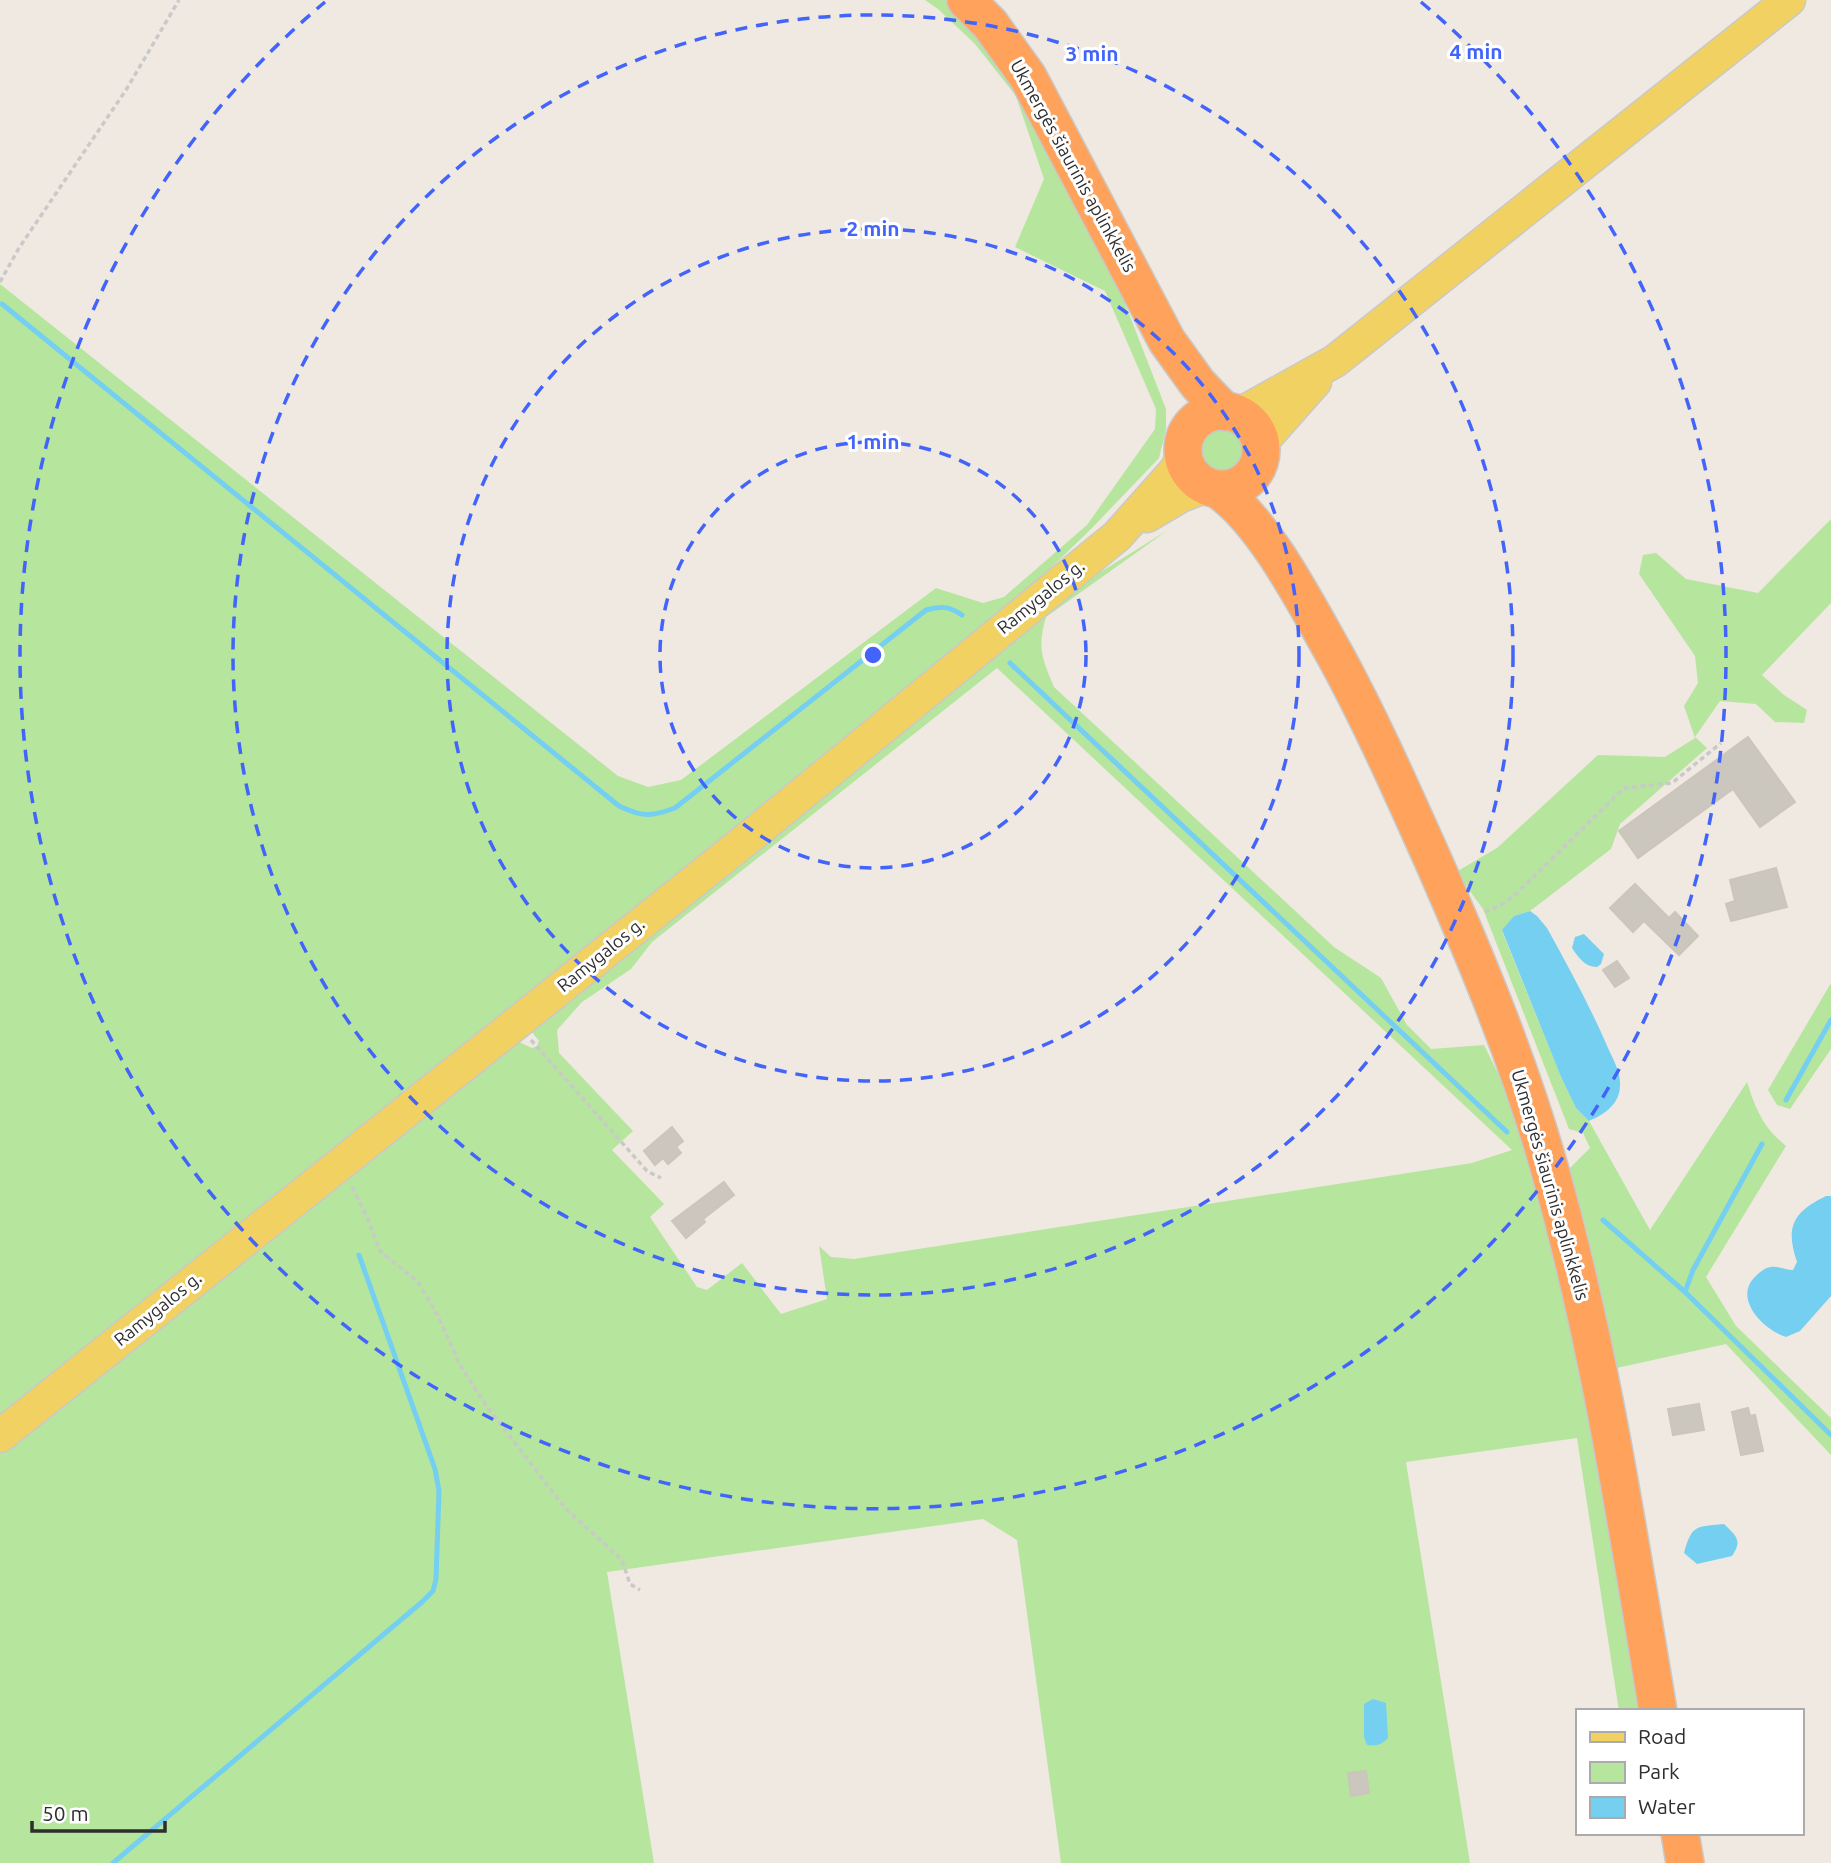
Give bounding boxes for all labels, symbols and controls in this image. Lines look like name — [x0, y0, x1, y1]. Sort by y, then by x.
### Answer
text: 4 min — [1449, 39, 1503, 63]
text: 3 min — [1065, 41, 1119, 65]
street label: Ukmergės šiaurinis aplinkkelis — [1007, 56, 1141, 275]
text: 2 min — [846, 216, 900, 240]
text: 1 min — [846, 429, 900, 453]
street label: Ramygalos g. — [993, 555, 1088, 637]
centre of rings — [861, 643, 885, 667]
street label: Ramygalos g. — [553, 913, 648, 995]
street label: Ukmergės šiaurinis aplinkkelis — [1508, 1067, 1594, 1303]
street label: Ramygalos g. — [110, 1267, 205, 1349]
legend — [1576, 1709, 1803, 1835]
text: Road — [1638, 1724, 1686, 1748]
text: Park — [1638, 1759, 1680, 1783]
scale bar — [32, 1790, 164, 1834]
text: Water — [1638, 1794, 1696, 1818]
text: 50 m — [42, 1801, 89, 1825]

